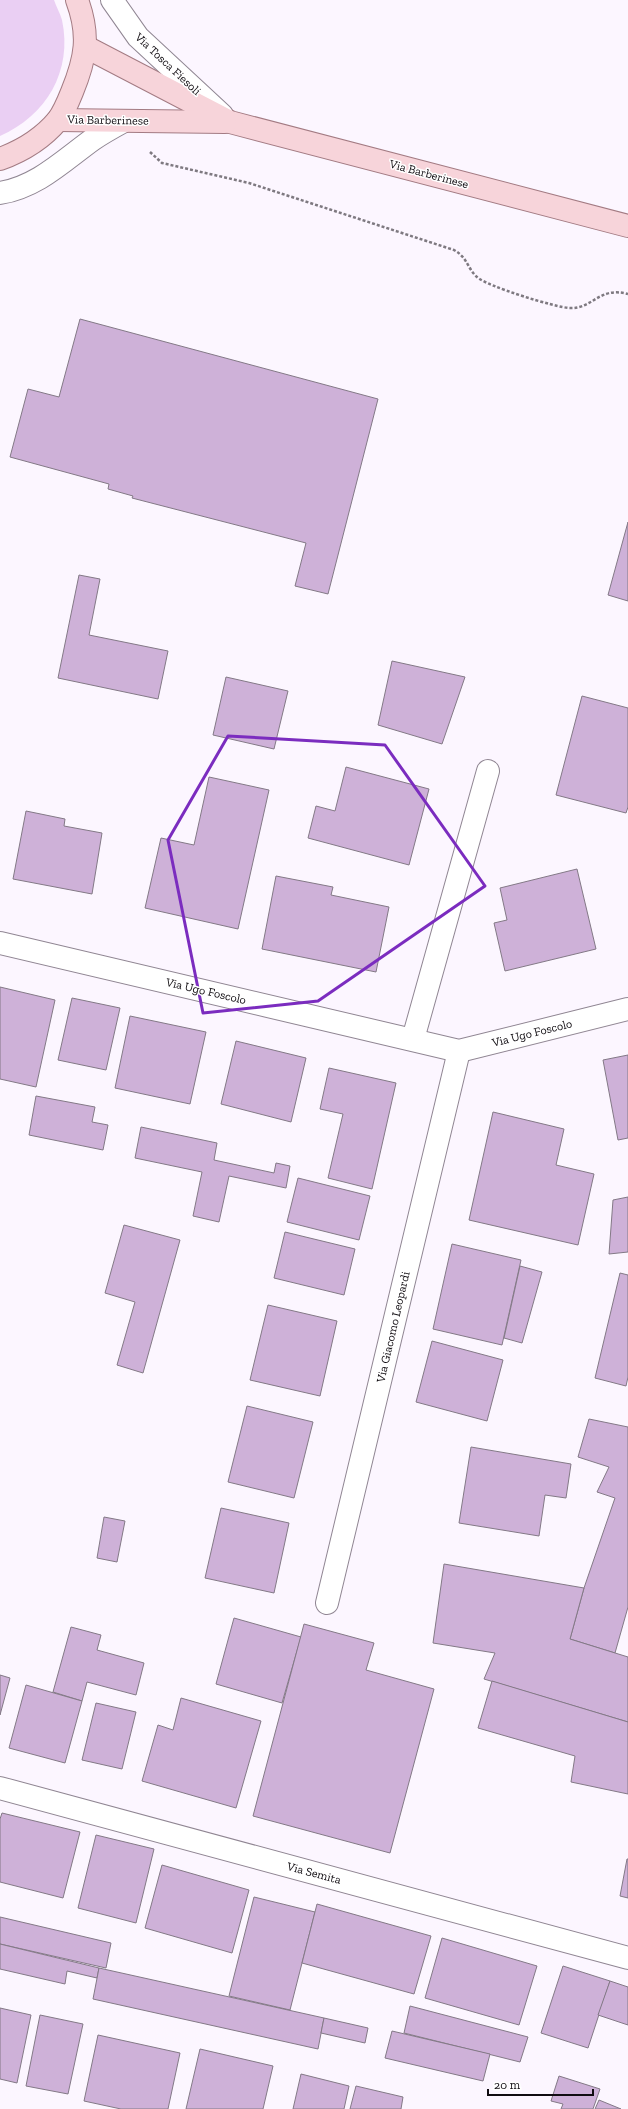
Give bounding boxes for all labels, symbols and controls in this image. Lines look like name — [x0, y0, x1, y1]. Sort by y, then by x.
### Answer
street label: Via Tosca Fiesoli — [131, 29, 204, 99]
street label: Via Barberinese — [66, 112, 149, 128]
street label: Via Barberinese — [387, 156, 470, 191]
street label: Via Ugo Foscolo — [163, 975, 248, 1007]
street label: Via Ugo Foscolo — [490, 1016, 573, 1050]
street label: Via Giacomo Leopardi — [373, 1270, 413, 1385]
street label: Via Semita — [284, 1859, 343, 1887]
scale bar — [488, 2071, 593, 2097]
text: 20 m — [494, 2078, 521, 2092]

